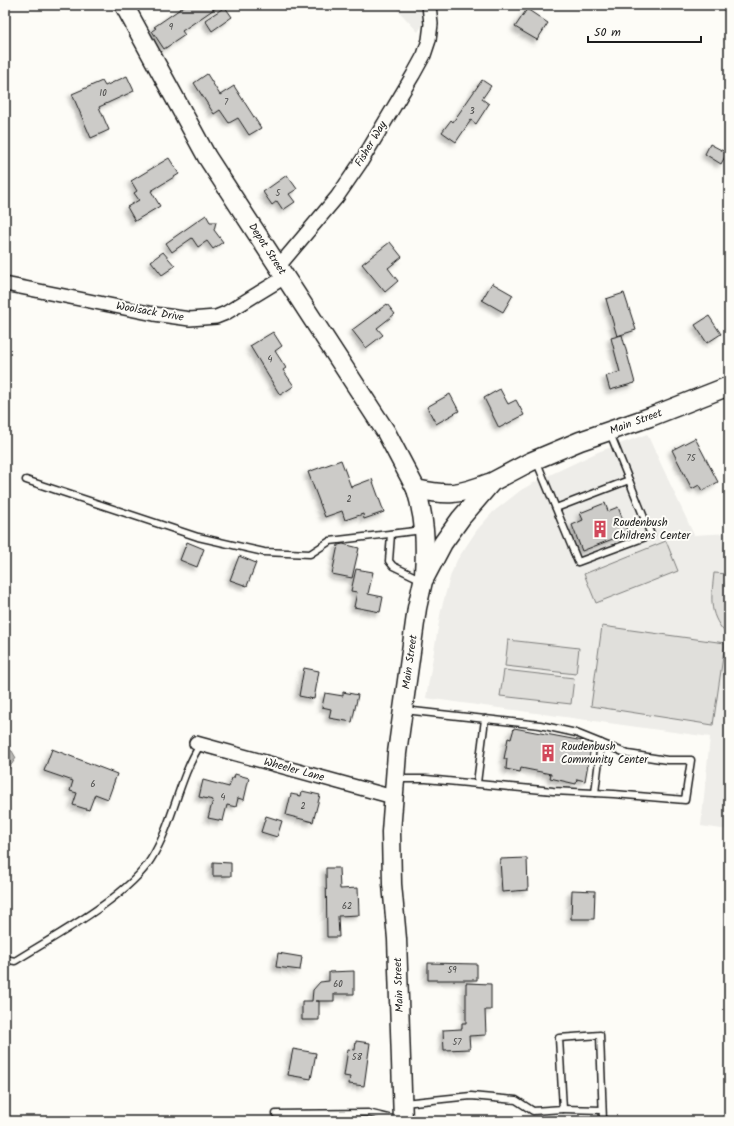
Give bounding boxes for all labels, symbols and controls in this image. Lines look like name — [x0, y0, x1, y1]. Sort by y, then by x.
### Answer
scale bar — [588, 18, 701, 44]
house number: 9 — [169, 20, 174, 35]
text: 50 m — [594, 23, 621, 42]
house number: 10 — [99, 86, 107, 101]
house number: 7 — [224, 95, 229, 110]
house number: 3 — [469, 104, 475, 119]
street label: Fisher Way — [350, 117, 392, 170]
house number: 5 — [276, 186, 282, 201]
street label: Depot Street — [243, 219, 291, 279]
street label: Woolsack Drive — [115, 297, 185, 327]
house number: 4 — [268, 352, 273, 367]
street label: Main Street — [607, 404, 665, 440]
house number: 75 — [687, 451, 697, 466]
house number: 2 — [346, 492, 352, 507]
place label: Roudenbush Childrens Center — [613, 514, 691, 545]
building icon: Roudenbush Childrens Center — [590, 519, 610, 539]
street label: Main Street — [397, 633, 423, 690]
place label: Roudenbush Community Center — [561, 738, 649, 769]
building icon: Roudenbush Community Center — [538, 743, 558, 763]
street label: Wheeler Lane — [262, 753, 326, 787]
house number: 6 — [90, 777, 96, 792]
house number: 4 — [221, 790, 226, 805]
house number: 2 — [300, 799, 306, 814]
house number: 62 — [342, 899, 352, 914]
street label: Main Street — [389, 957, 409, 1013]
house number: 59 — [447, 963, 457, 978]
house number: 60 — [333, 977, 343, 992]
house number: 57 — [453, 1035, 462, 1050]
house number: 58 — [352, 1050, 363, 1065]

